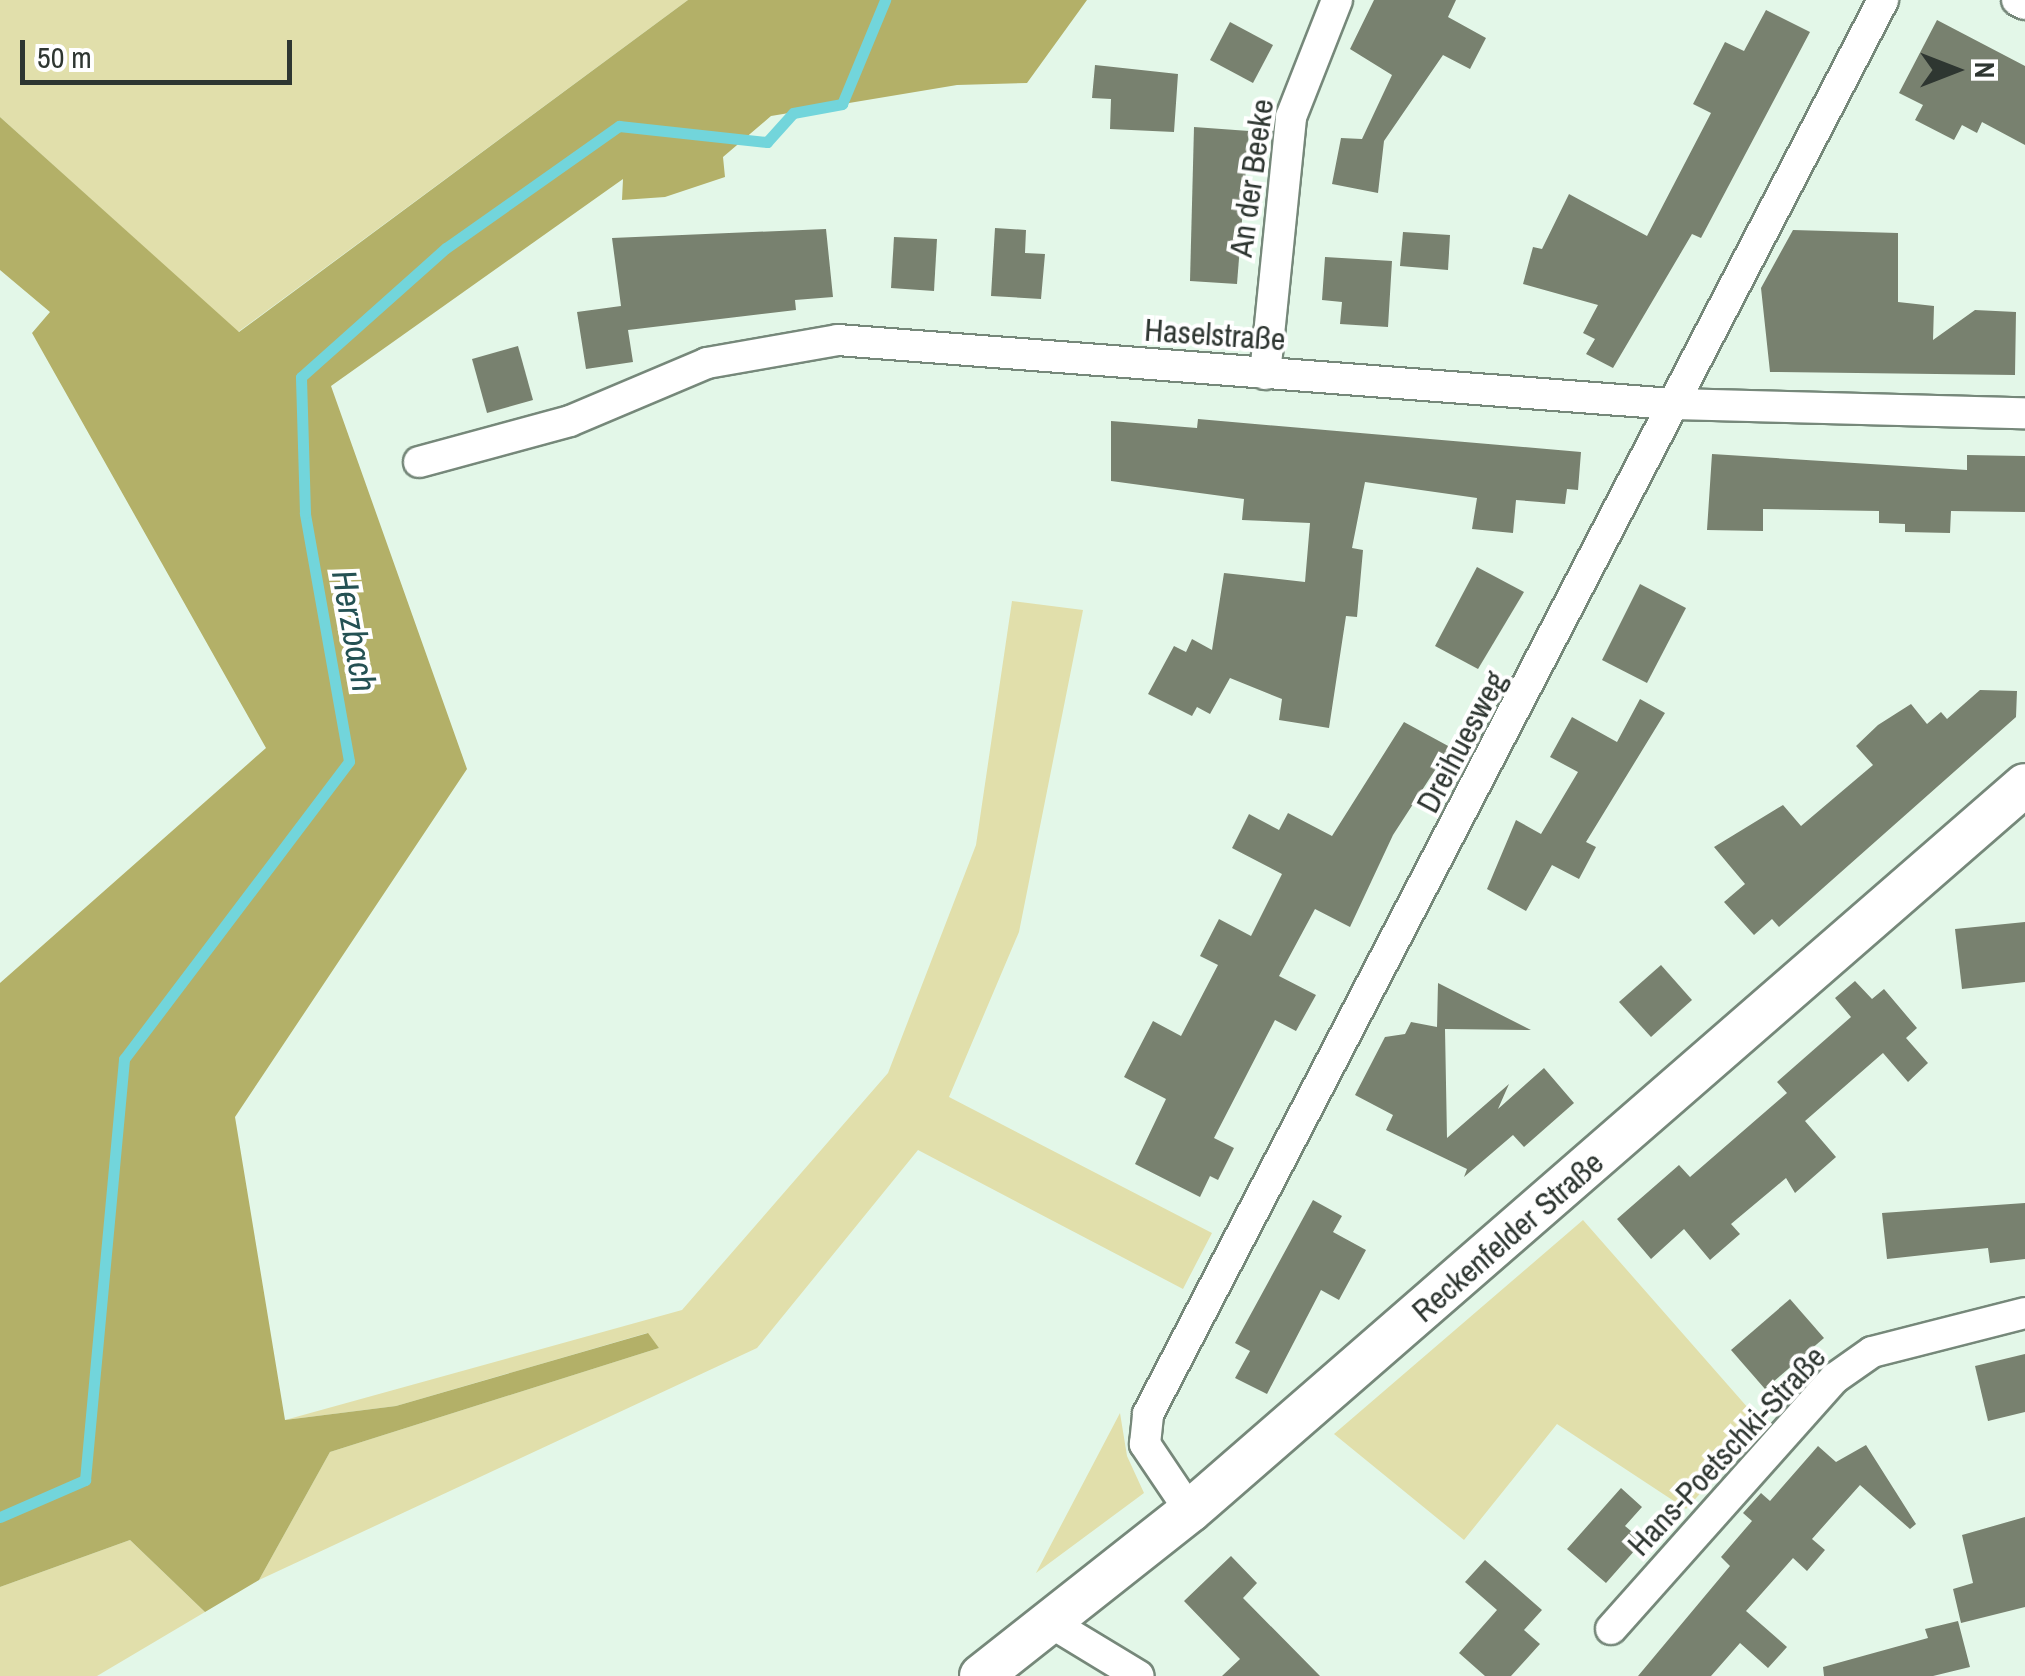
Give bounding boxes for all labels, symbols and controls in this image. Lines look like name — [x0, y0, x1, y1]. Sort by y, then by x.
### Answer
scale bar — [25, 20, 298, 82]
north arrow — [1905, 20, 2005, 120]
text: 50 m — [37, 37, 92, 77]
text: N — [1966, 62, 2004, 78]
street label: An der Beeke — [1222, 97, 1282, 259]
street label: Haselstraße — [1143, 311, 1287, 359]
water label: Herzbach — [323, 567, 385, 695]
street label: Dreihuesweg — [1409, 665, 1515, 819]
street label: Reckenfelder Straße — [1405, 1144, 1611, 1330]
street label: Hans-Poetschki-Straße — [1620, 1338, 1834, 1564]

